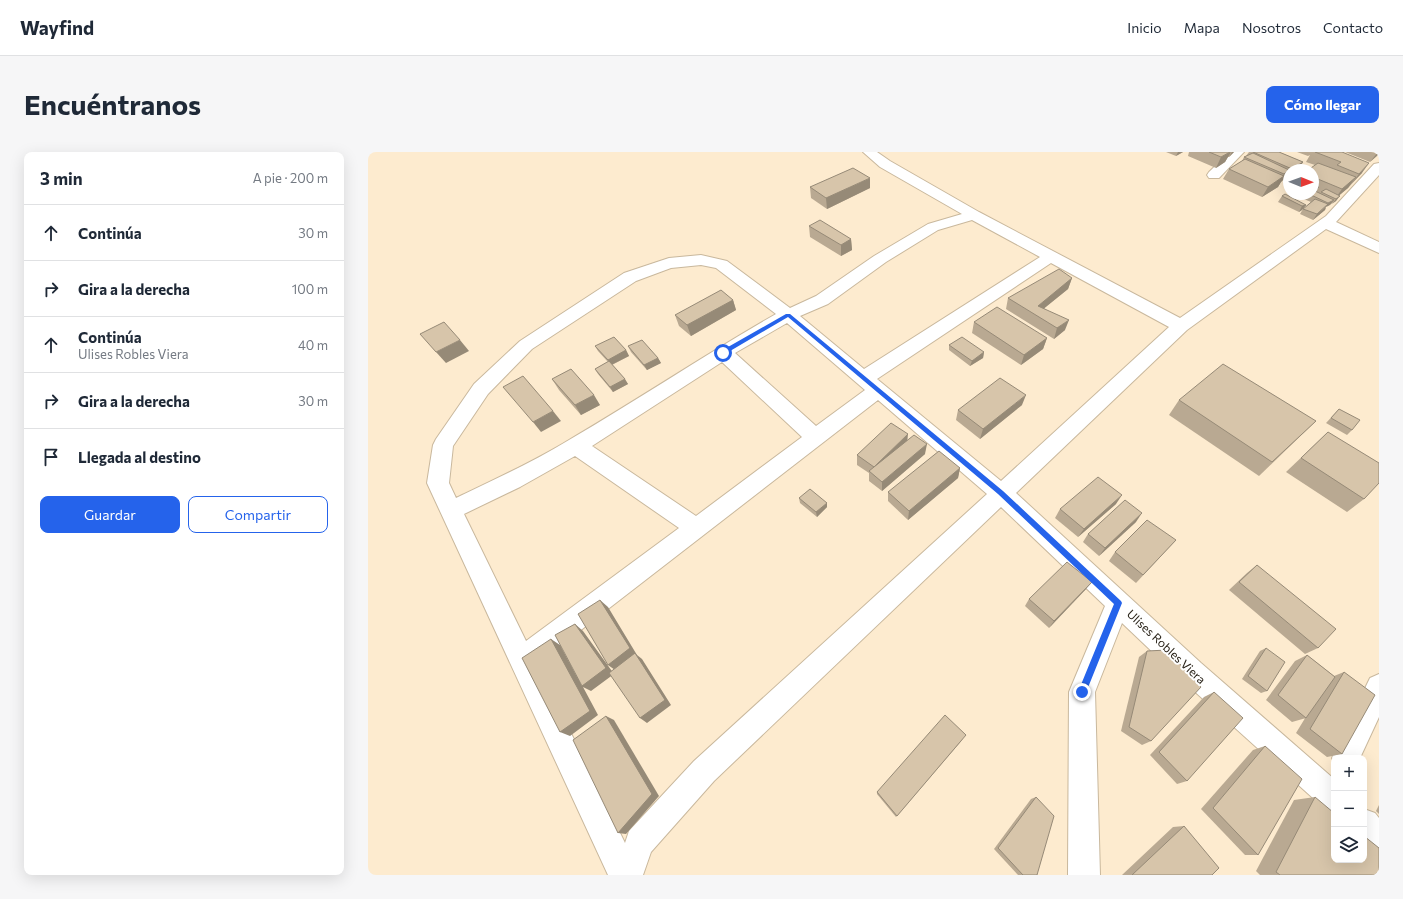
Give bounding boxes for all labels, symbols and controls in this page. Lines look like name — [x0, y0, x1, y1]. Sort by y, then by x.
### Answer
text: Wayfind — [20, 16, 94, 39]
text: Inicio — [1127, 19, 1162, 36]
text: Mapa — [1184, 19, 1220, 36]
text: Nosotros — [1242, 19, 1301, 36]
text: Contacto — [1323, 19, 1383, 36]
button: Cómo llegar — [1266, 86, 1379, 123]
text: Encuéntranos — [24, 87, 201, 121]
north arrow — [1283, 164, 1319, 200]
text: 3 min — [40, 168, 83, 189]
text: A pie · 200 m — [253, 170, 328, 186]
icon: ahead — [40, 222, 62, 244]
text: Continúa — [78, 224, 142, 242]
text: 30 m — [298, 225, 328, 241]
icon: right — [40, 278, 62, 300]
text: Gira a la derecha — [78, 280, 190, 298]
text: 100 m — [292, 281, 328, 297]
text: Continúa — [78, 328, 142, 346]
icon: ahead — [40, 334, 62, 356]
text: 40 m — [298, 337, 328, 353]
route start — [714, 344, 732, 362]
text: Ulises Robles Viera — [78, 346, 189, 362]
icon: right — [40, 390, 62, 412]
text: Gira a la derecha — [78, 392, 190, 410]
text: 30 m — [298, 393, 328, 409]
icon: arrive — [40, 446, 62, 468]
text: Llegada al destino — [78, 448, 201, 466]
button: Guardar — [40, 496, 180, 533]
button: Compartir — [188, 496, 328, 533]
street label: Ulises Robles Viera — [1125, 606, 1209, 686]
route end — [1073, 683, 1091, 701]
map controls — [1331, 755, 1367, 863]
button: + — [1331, 755, 1367, 791]
button: − — [1331, 791, 1367, 827]
button: layers — [1331, 827, 1367, 863]

